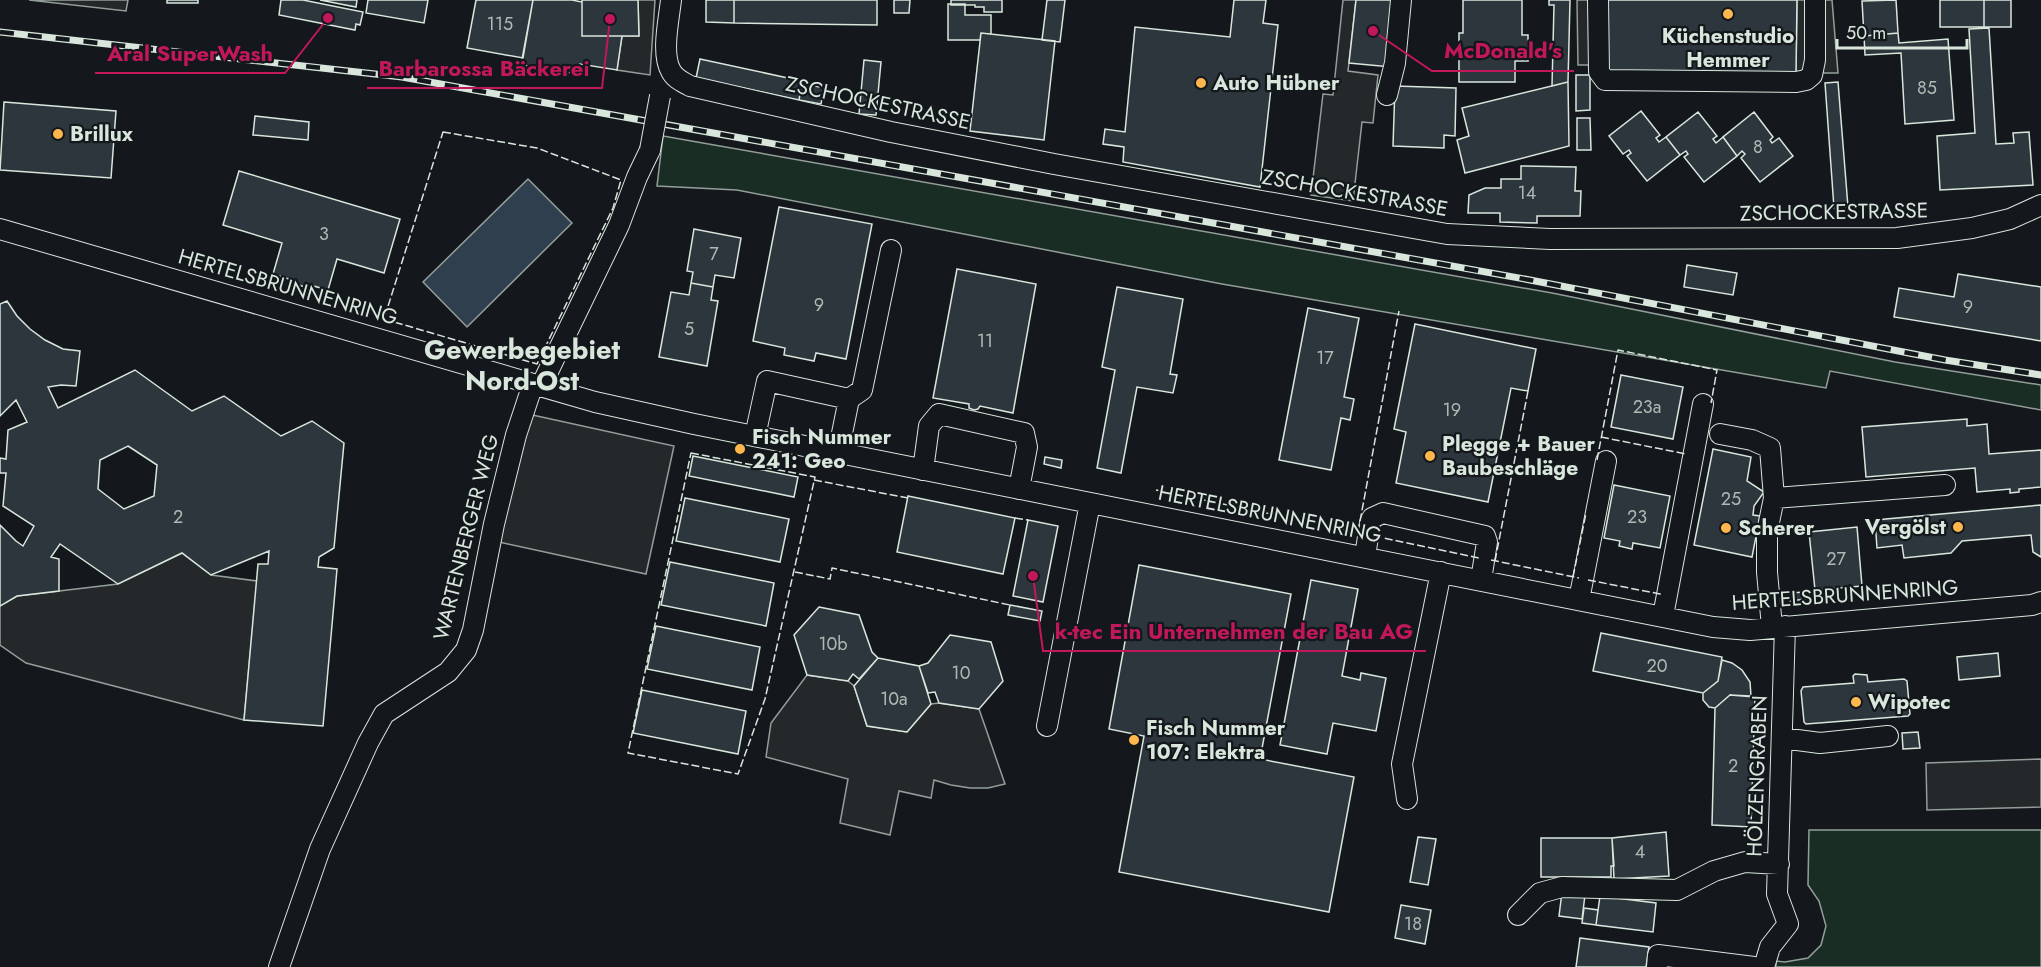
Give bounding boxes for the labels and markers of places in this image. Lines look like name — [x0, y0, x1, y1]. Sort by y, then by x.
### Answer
marker: Küchenstudio Hemmer — [1721, 7, 1735, 21]
place label: Küchenstudio Hemmer — [1662, 21, 1794, 75]
callout: McDonald's — [1432, 31, 1574, 71]
callout: Aral SuperWash — [95, 33, 285, 73]
callout: Barbarossa Bäckerei — [367, 48, 602, 88]
place label: Auto Hübner — [1212, 68, 1340, 98]
marker: Auto Hübner — [1194, 76, 1208, 90]
place label: Brillux — [70, 119, 134, 149]
marker: Brillux — [51, 127, 65, 141]
place label: Fisch Nummer 241: Geo — [752, 422, 892, 476]
place label: Plegge + Bauer Baubeschläge — [1442, 429, 1596, 483]
marker: Fisch Nummer 241: Geo — [733, 442, 747, 456]
marker: Plegge + Bauer Baubeschläge — [1423, 449, 1437, 463]
place label: Vergölst — [1864, 512, 1946, 542]
place label: Scherer — [1738, 513, 1815, 543]
marker: Vergölst — [1951, 520, 1965, 534]
marker: Scherer — [1719, 521, 1733, 535]
callout: k-tec Ein Unternehmen der Bau AG — [1043, 611, 1426, 651]
place label: Wipotec — [1868, 687, 1951, 717]
marker: Wipotec — [1849, 695, 1863, 709]
place label: Fisch Nummer 107: Elektra — [1146, 713, 1286, 767]
marker: Fisch Nummer 107: Elektra — [1127, 733, 1141, 747]

